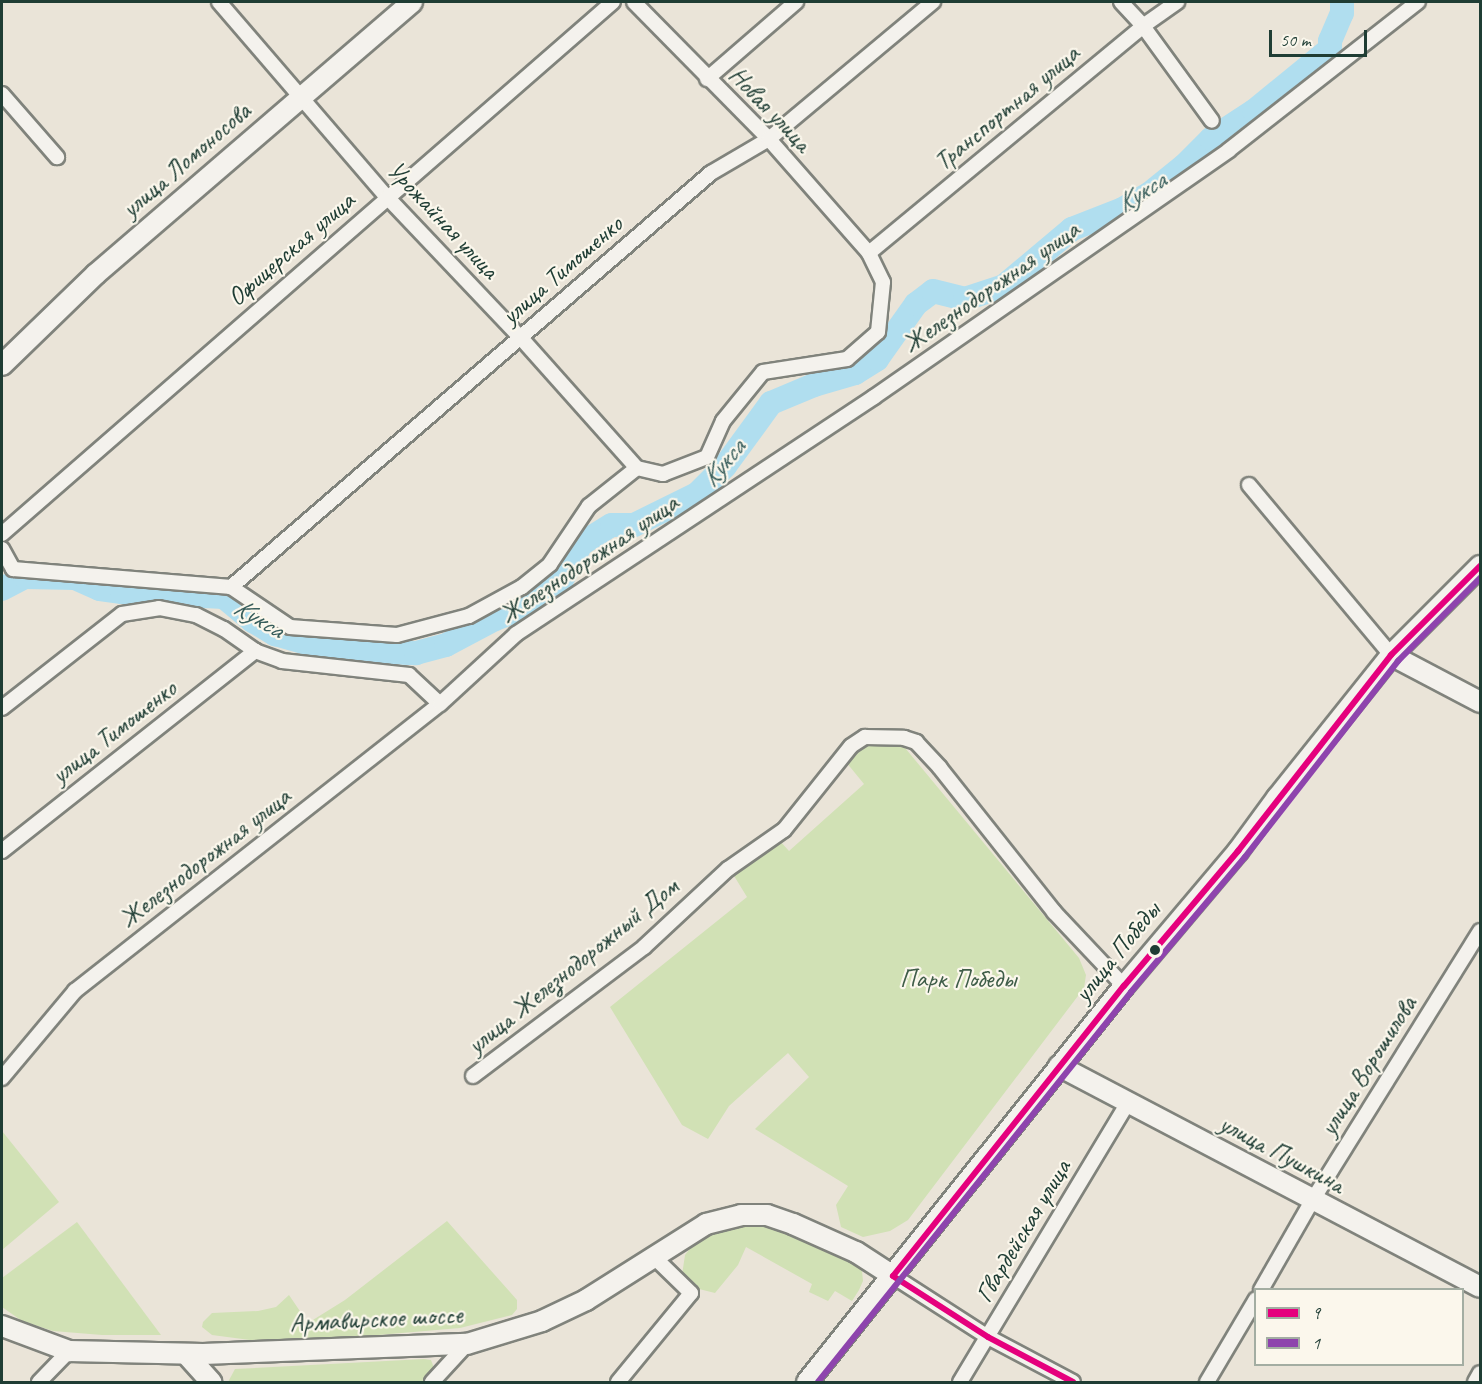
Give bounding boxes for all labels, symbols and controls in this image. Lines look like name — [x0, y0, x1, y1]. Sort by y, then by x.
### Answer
scale bar — [1272, 18, 1370, 56]
text: 50 m — [1280, 29, 1311, 51]
street label: Транспортная улица — [927, 38, 1087, 178]
street label: Новая улица — [722, 60, 818, 158]
street label: улица Ломоносова — [115, 96, 257, 224]
street label: Урожайная улица — [380, 154, 506, 286]
water label: Кукса — [1110, 164, 1172, 220]
street label: Офицерская улица — [220, 185, 362, 313]
street label: улица Тимошенко — [495, 209, 629, 331]
street label: Железнодорожная улица — [895, 214, 1087, 360]
water label: Кукса — [694, 433, 752, 493]
street label: Железнодорожная улица — [493, 487, 685, 631]
water label: Кукса — [228, 591, 290, 645]
street label: улица Тимошенко — [45, 674, 183, 790]
street label: Железнодорожная улица — [112, 781, 298, 935]
street label: улица Железнодорожный Дом — [461, 871, 685, 1061]
street label: улица Победы — [1067, 896, 1167, 1008]
unlabelled marker — [1149, 944, 1161, 956]
park label: Парк Победы — [900, 963, 1016, 995]
street label: улица Ворошилова — [1313, 991, 1423, 1141]
street label: улица Пушкина — [1213, 1108, 1351, 1200]
street label: Гвардейская улица — [968, 1153, 1078, 1309]
legend — [1254, 1288, 1464, 1366]
street label: Армавирское шоссе — [289, 1299, 463, 1339]
text: 9 — [1312, 1302, 1320, 1324]
text: 1 — [1312, 1332, 1320, 1354]

